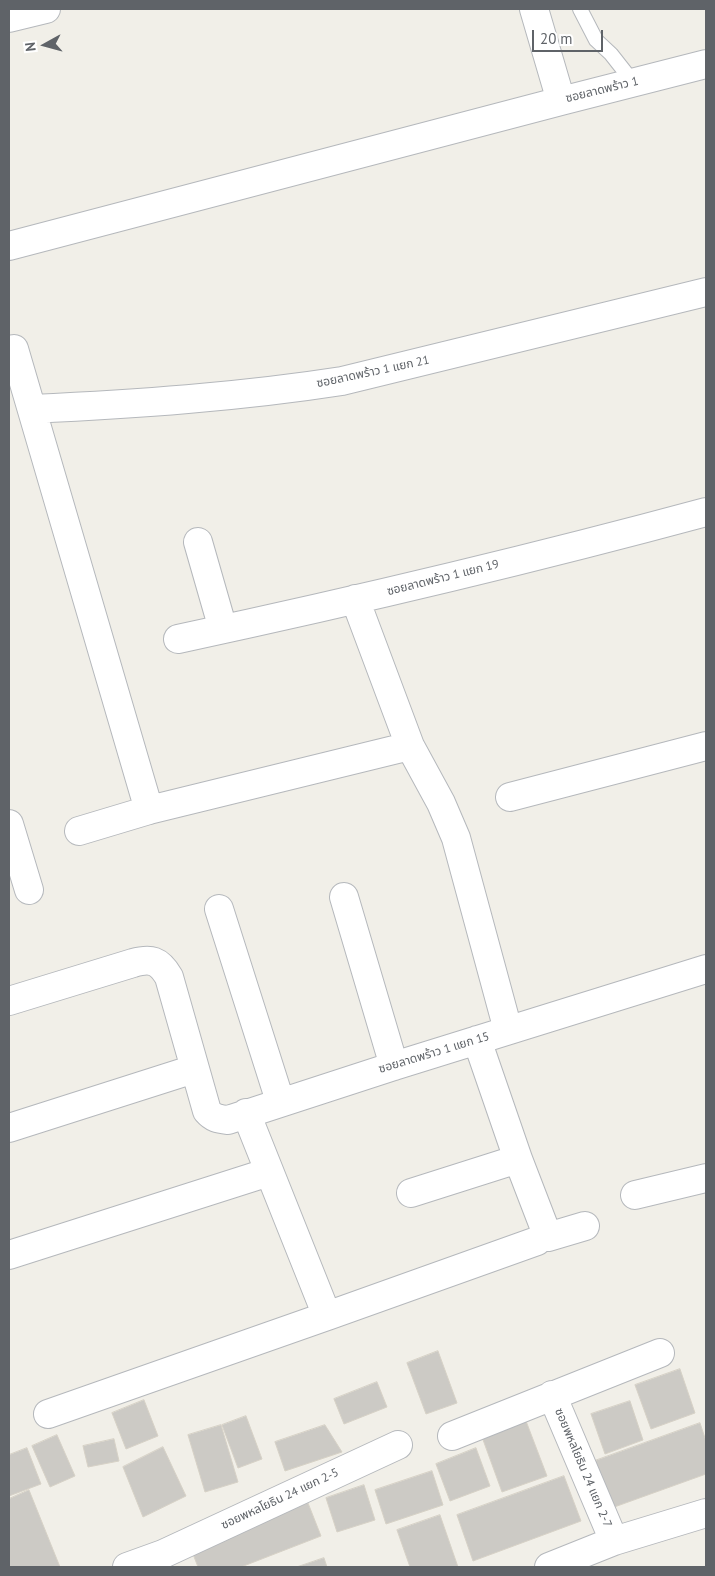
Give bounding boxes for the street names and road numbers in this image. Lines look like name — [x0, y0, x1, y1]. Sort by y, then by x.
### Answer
street label: ซอยลาดพร้าว 1 — [564, 74, 640, 106]
street label: ซอยลาดพร้าว 1 แยก 21 — [315, 353, 431, 391]
street label: ซอยลาดพร้าว 1 แยก 19 — [386, 557, 500, 599]
street label: ซอยลาดพร้าว 1 แยก 15 — [377, 1029, 491, 1077]
street label: ซอยพหลโยธิน 24 แยก 2-7 — [551, 1406, 615, 1530]
street label: ซอยพหลโยธิน 24 แยก 2-5 — [219, 1465, 341, 1533]

